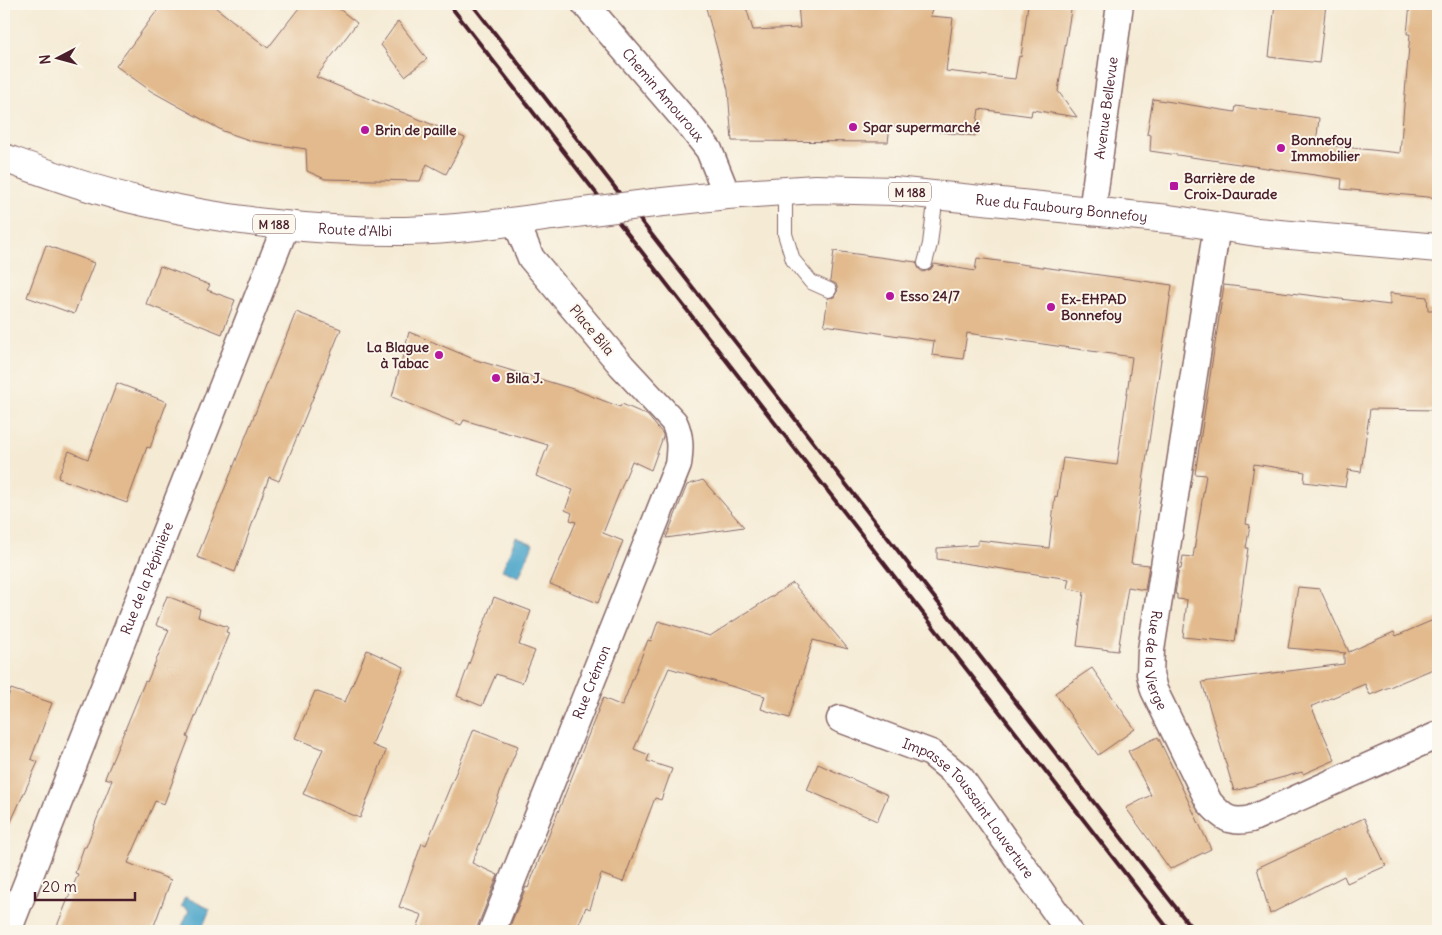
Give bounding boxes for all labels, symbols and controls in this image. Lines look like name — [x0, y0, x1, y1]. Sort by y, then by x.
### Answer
north arrow — [32, 32, 82, 82]
street label: Chemin Amouroux — [618, 44, 708, 146]
text: N — [36, 54, 55, 65]
street label: Avenue Bellevue — [1090, 56, 1122, 160]
place label: Spar supermarché — [863, 118, 981, 136]
place label: Brin de paille — [375, 121, 457, 139]
marker: Spar supermarché — [847, 121, 859, 133]
marker: Brin de paille — [359, 124, 371, 136]
place label: Bonnefoy Immobilier — [1291, 131, 1360, 165]
marker: Bonnefoy Immobilier — [1275, 142, 1287, 154]
place label: Barrière de Croix-Daurade — [1184, 169, 1278, 203]
marker: Barrière de Croix-Daurade — [1168, 180, 1180, 192]
road number: M 188 — [889, 182, 931, 202]
street label: Rue du Faubourg Bonnefoy — [975, 190, 1148, 226]
road number: M 188 — [253, 214, 295, 233]
street label: Route d'Albi — [318, 219, 392, 240]
place label: Esso 24/7 — [900, 287, 960, 305]
marker: Esso 24/7 — [884, 290, 896, 302]
place label: Ex-EHPAD Bonnefoy — [1061, 290, 1127, 324]
street label: Place Bila — [566, 301, 618, 359]
marker: Ex-EHPAD Bonnefoy — [1045, 301, 1057, 313]
place label: La Blague à Tabac — [366, 338, 429, 372]
marker: La Blague à Tabac — [433, 349, 445, 361]
place label: Bila J. — [506, 369, 543, 387]
marker: Bila J. — [490, 372, 502, 384]
street label: Rue de la Pépinière — [117, 519, 177, 637]
street label: Rue de la Vierge — [1141, 609, 1171, 713]
street label: Rue Crémon — [569, 643, 614, 722]
street label: Impasse Toussaint Louverture — [900, 734, 1038, 882]
scale bar — [35, 870, 135, 902]
text: 20 m — [42, 877, 77, 896]

